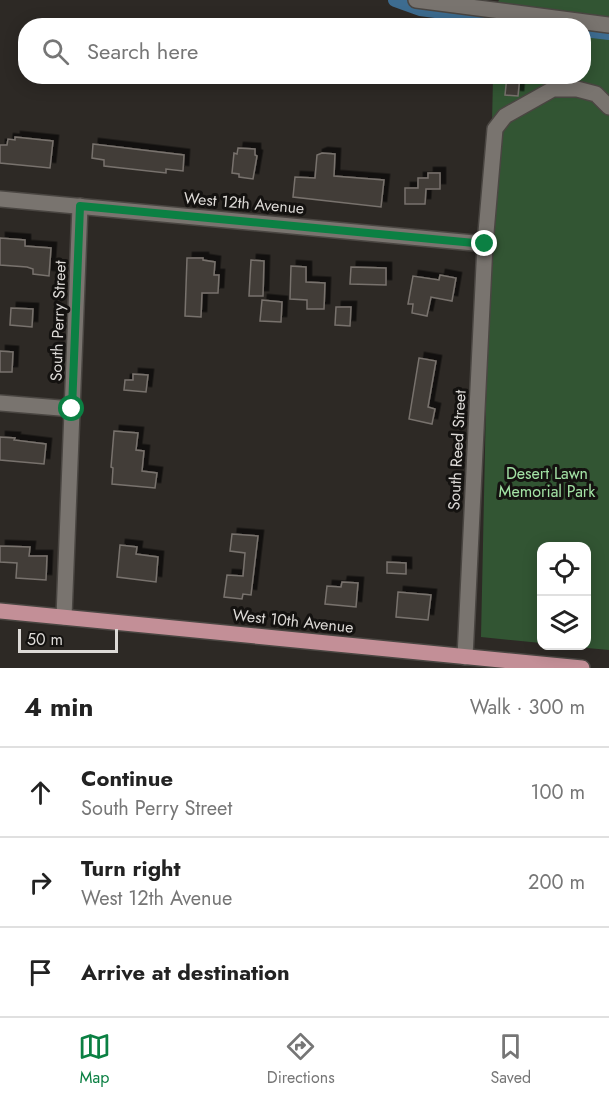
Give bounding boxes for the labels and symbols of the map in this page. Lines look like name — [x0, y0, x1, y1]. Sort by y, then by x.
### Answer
street label: West 12th Avenue — [183, 186, 305, 220]
route end — [471, 230, 497, 256]
street label: South Perry Street — [44, 260, 72, 382]
street label: South Reed Street — [442, 389, 472, 511]
route start — [58, 395, 84, 421]
park label: Desert Lawn Memorial Park — [499, 462, 596, 503]
street label: West 10th Avenue — [231, 603, 355, 639]
scale bar — [18, 626, 118, 654]

